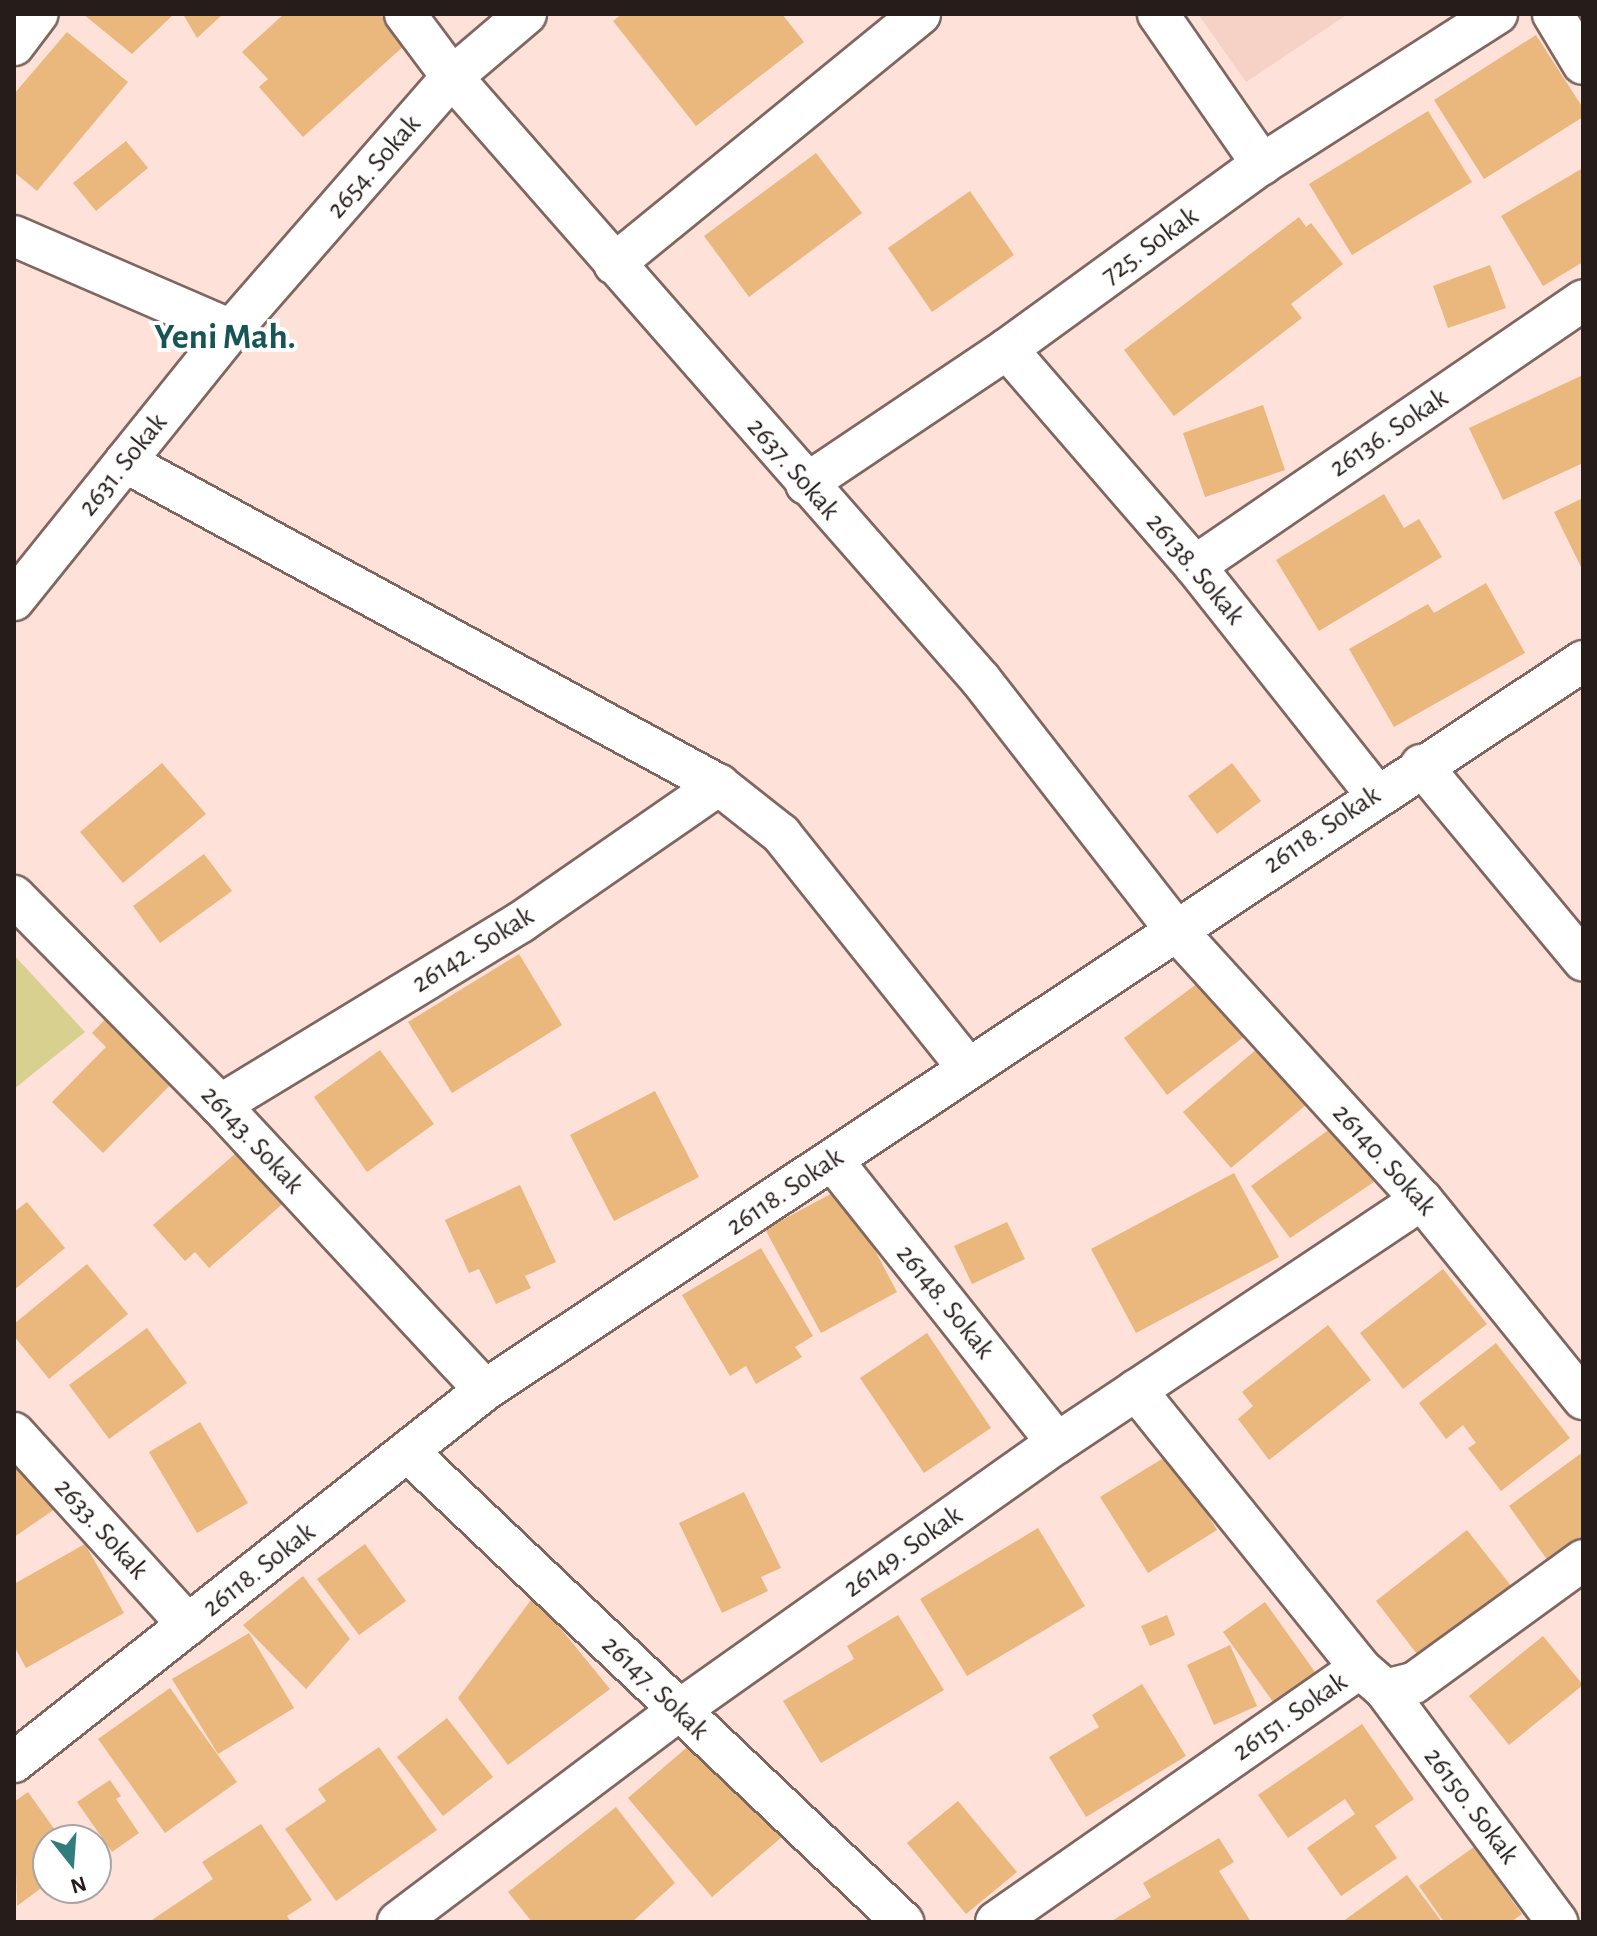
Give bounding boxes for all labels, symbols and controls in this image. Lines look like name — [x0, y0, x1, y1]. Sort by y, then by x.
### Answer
street label: 2654. Sokak — [320, 108, 428, 226]
street label: 725. Sokak — [1095, 200, 1205, 292]
district label: Yeni Mah. — [154, 316, 296, 360]
street label: 26136. Sokak — [1323, 381, 1455, 485]
street label: 2631. Sokak — [71, 407, 175, 523]
street label: 2637. Sokak — [739, 411, 847, 527]
street label: 26138. Sokak — [1139, 506, 1251, 632]
street label: 26118. Sokak — [1257, 779, 1387, 881]
street label: 26142. Sokak — [406, 899, 540, 1001]
street label: 26143. Sokak — [193, 1079, 311, 1201]
street label: 26140. Sokak — [1325, 1097, 1443, 1223]
street label: 26118. Sokak — [720, 1141, 850, 1243]
street label: 26148. Sokak — [889, 1238, 1001, 1366]
street label: 2633. Sokak — [47, 1472, 155, 1586]
street label: 26149. Sokak — [837, 1499, 969, 1605]
street label: 26118. Sokak — [196, 1516, 322, 1624]
street label: 26147. Sokak — [594, 1629, 716, 1747]
street label: 26151. Sokak — [1226, 1665, 1354, 1769]
street label: 26150. Sokak — [1416, 1741, 1526, 1871]
north arrow — [32, 1824, 112, 1904]
text: N — [68, 1872, 89, 1898]

